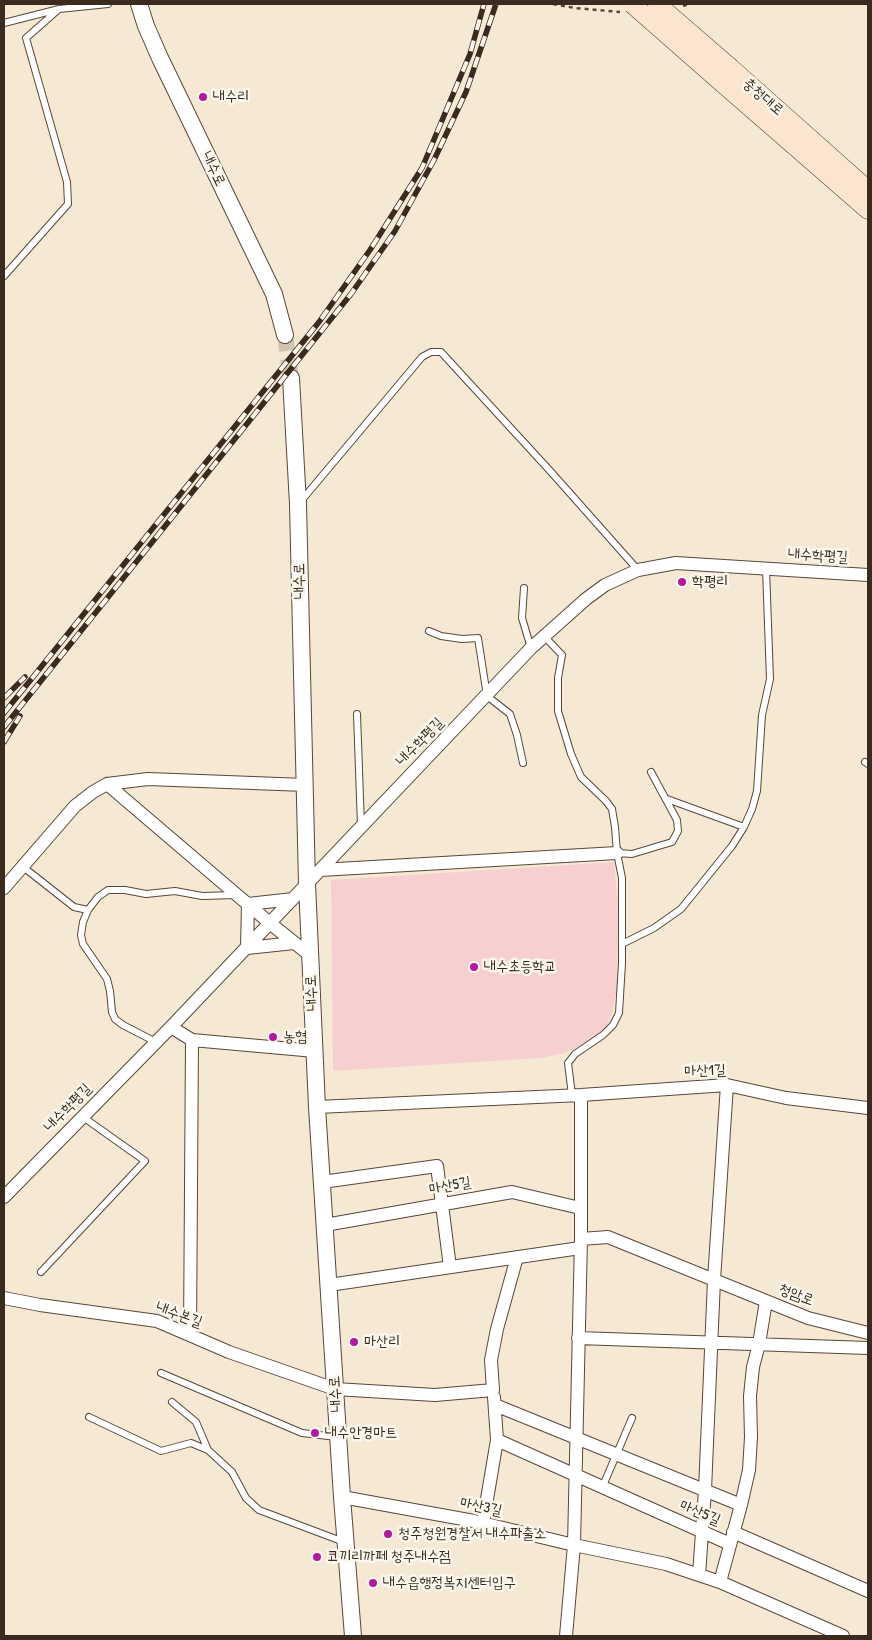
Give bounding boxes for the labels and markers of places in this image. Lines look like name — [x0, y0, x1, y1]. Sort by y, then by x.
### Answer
place label: 내수리 — [213, 88, 249, 106]
marker: 내수리 — [197, 91, 209, 103]
place label: 학평리 — [692, 573, 728, 591]
marker: 학평리 — [676, 576, 688, 588]
place label: 내수초등학교 — [484, 958, 556, 976]
marker: 내수초등학교 — [468, 961, 480, 973]
place label: 농협 — [283, 1028, 307, 1046]
marker: 농협 — [267, 1031, 279, 1043]
place label: 마산리 — [364, 1333, 400, 1351]
marker: 마산리 — [348, 1336, 360, 1348]
place label: 내수안경마트 — [325, 1424, 397, 1442]
marker: 내수안경마트 — [309, 1427, 321, 1439]
place label: 청주청원경찰서 내수파출소 — [398, 1525, 546, 1543]
marker: 청주청원경찰서 내수파출소 — [382, 1528, 394, 1540]
place label: 코끼리까페 청주내수점 — [327, 1548, 451, 1566]
marker: 코끼리까페 청주내수점 — [311, 1551, 323, 1563]
place label: 내수읍행정복지센터입구 — [383, 1574, 516, 1592]
marker: 내수읍행정복지센터입구 — [367, 1577, 379, 1589]

